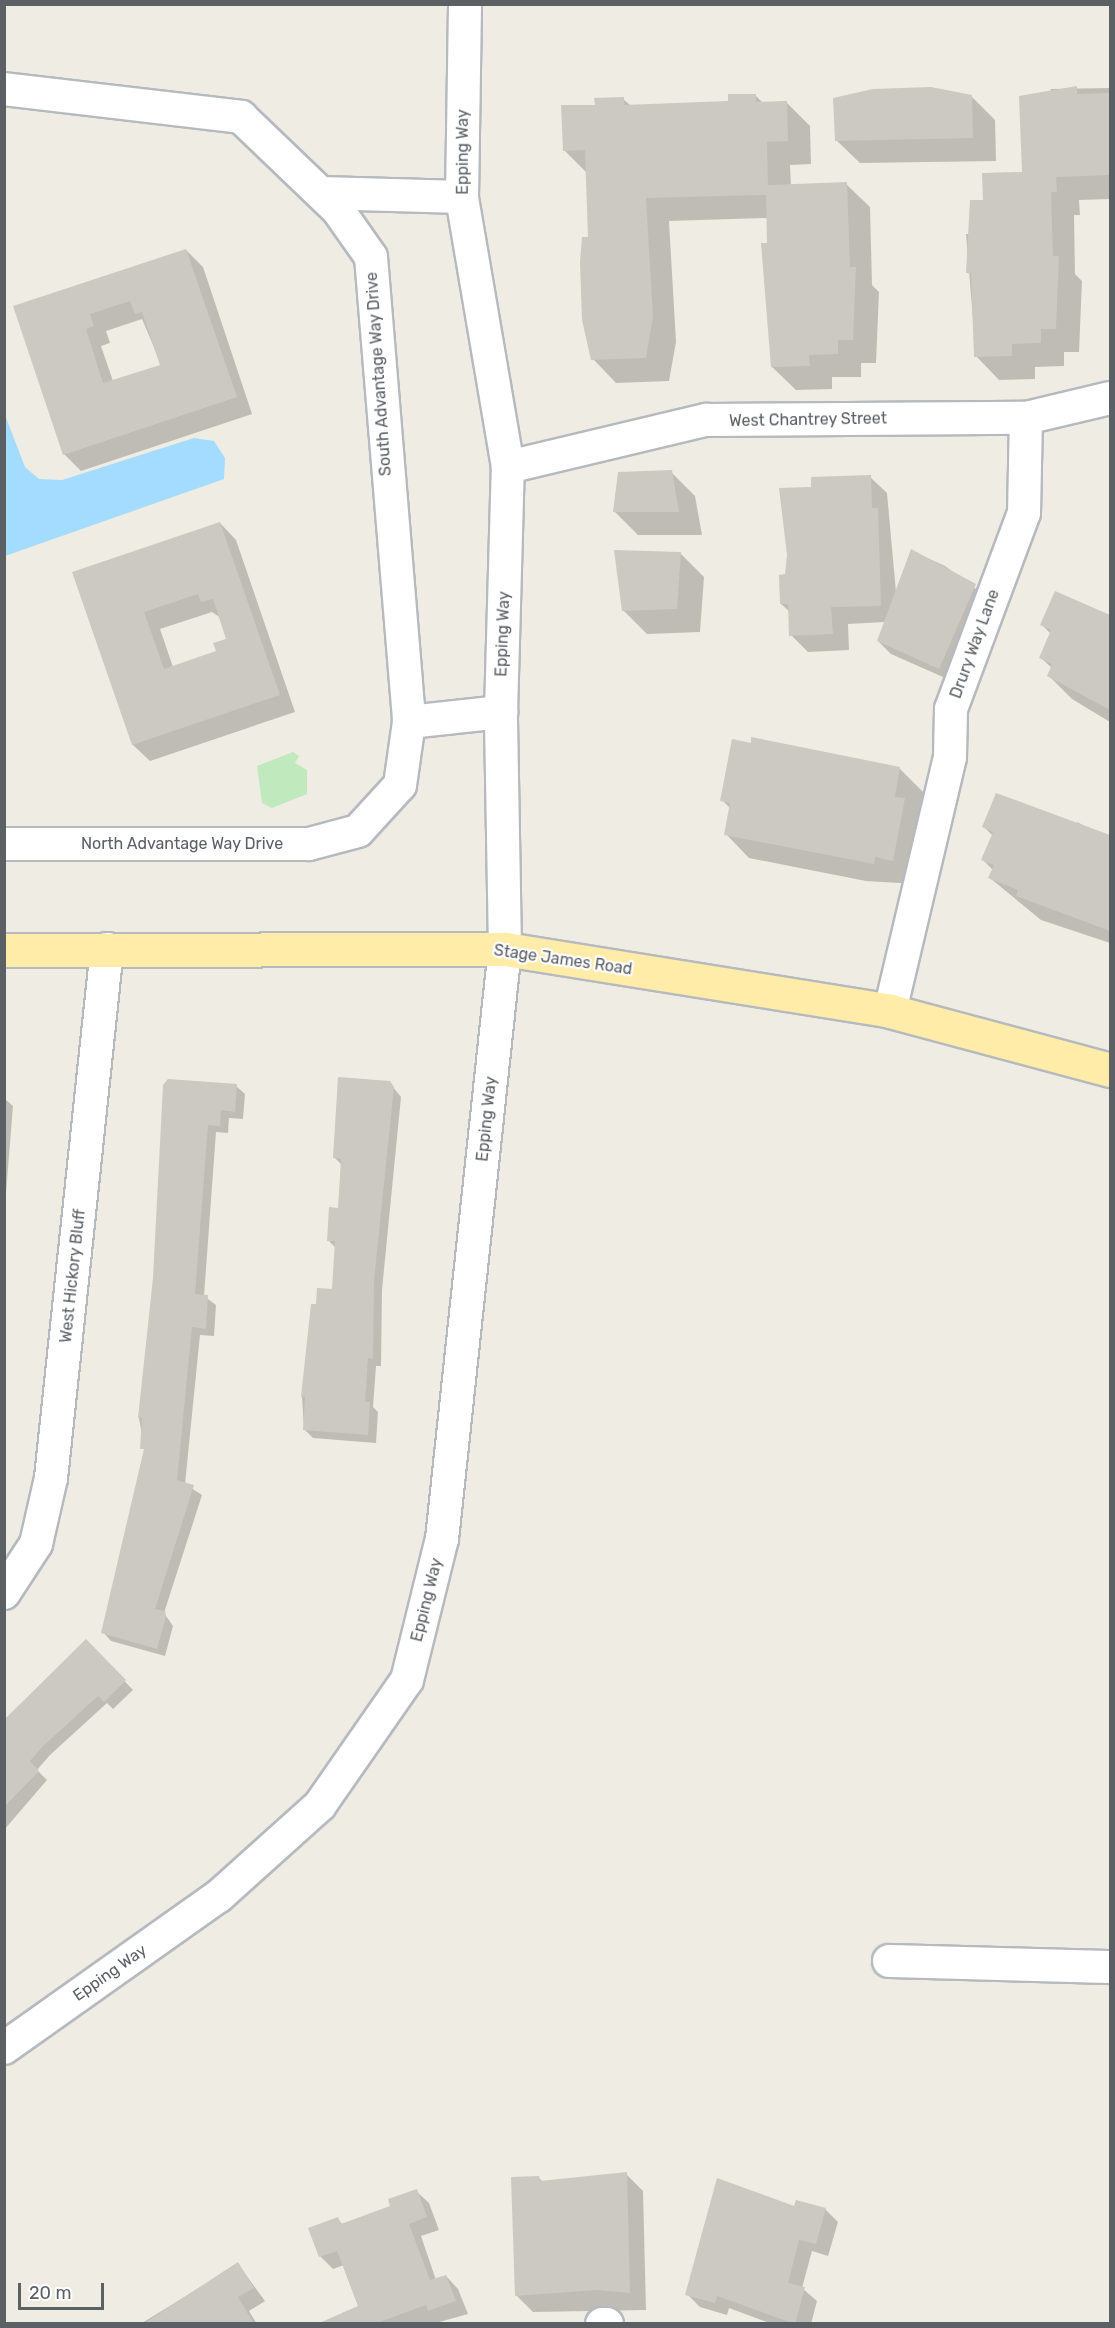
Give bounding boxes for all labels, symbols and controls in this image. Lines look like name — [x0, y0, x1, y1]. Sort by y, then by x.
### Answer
street label: Epping Way — [453, 109, 473, 195]
street label: South Advantage Way Drive — [362, 271, 396, 477]
street label: West Chantrey Street — [729, 409, 887, 431]
street label: Drury Way Lane — [946, 586, 1004, 702]
street label: Epping Way — [492, 591, 514, 677]
street label: North Advantage Way Drive — [80, 834, 284, 854]
street label: Stage James Road — [493, 941, 633, 979]
street label: Epping Way — [473, 1075, 501, 1163]
street label: West Hickory Bluff — [56, 1208, 90, 1344]
street label: Epping Way — [407, 1556, 447, 1644]
street label: Epping Way — [69, 1941, 151, 2005]
scale bar — [21, 2271, 106, 2309]
text: 20 m — [29, 2282, 71, 2304]

